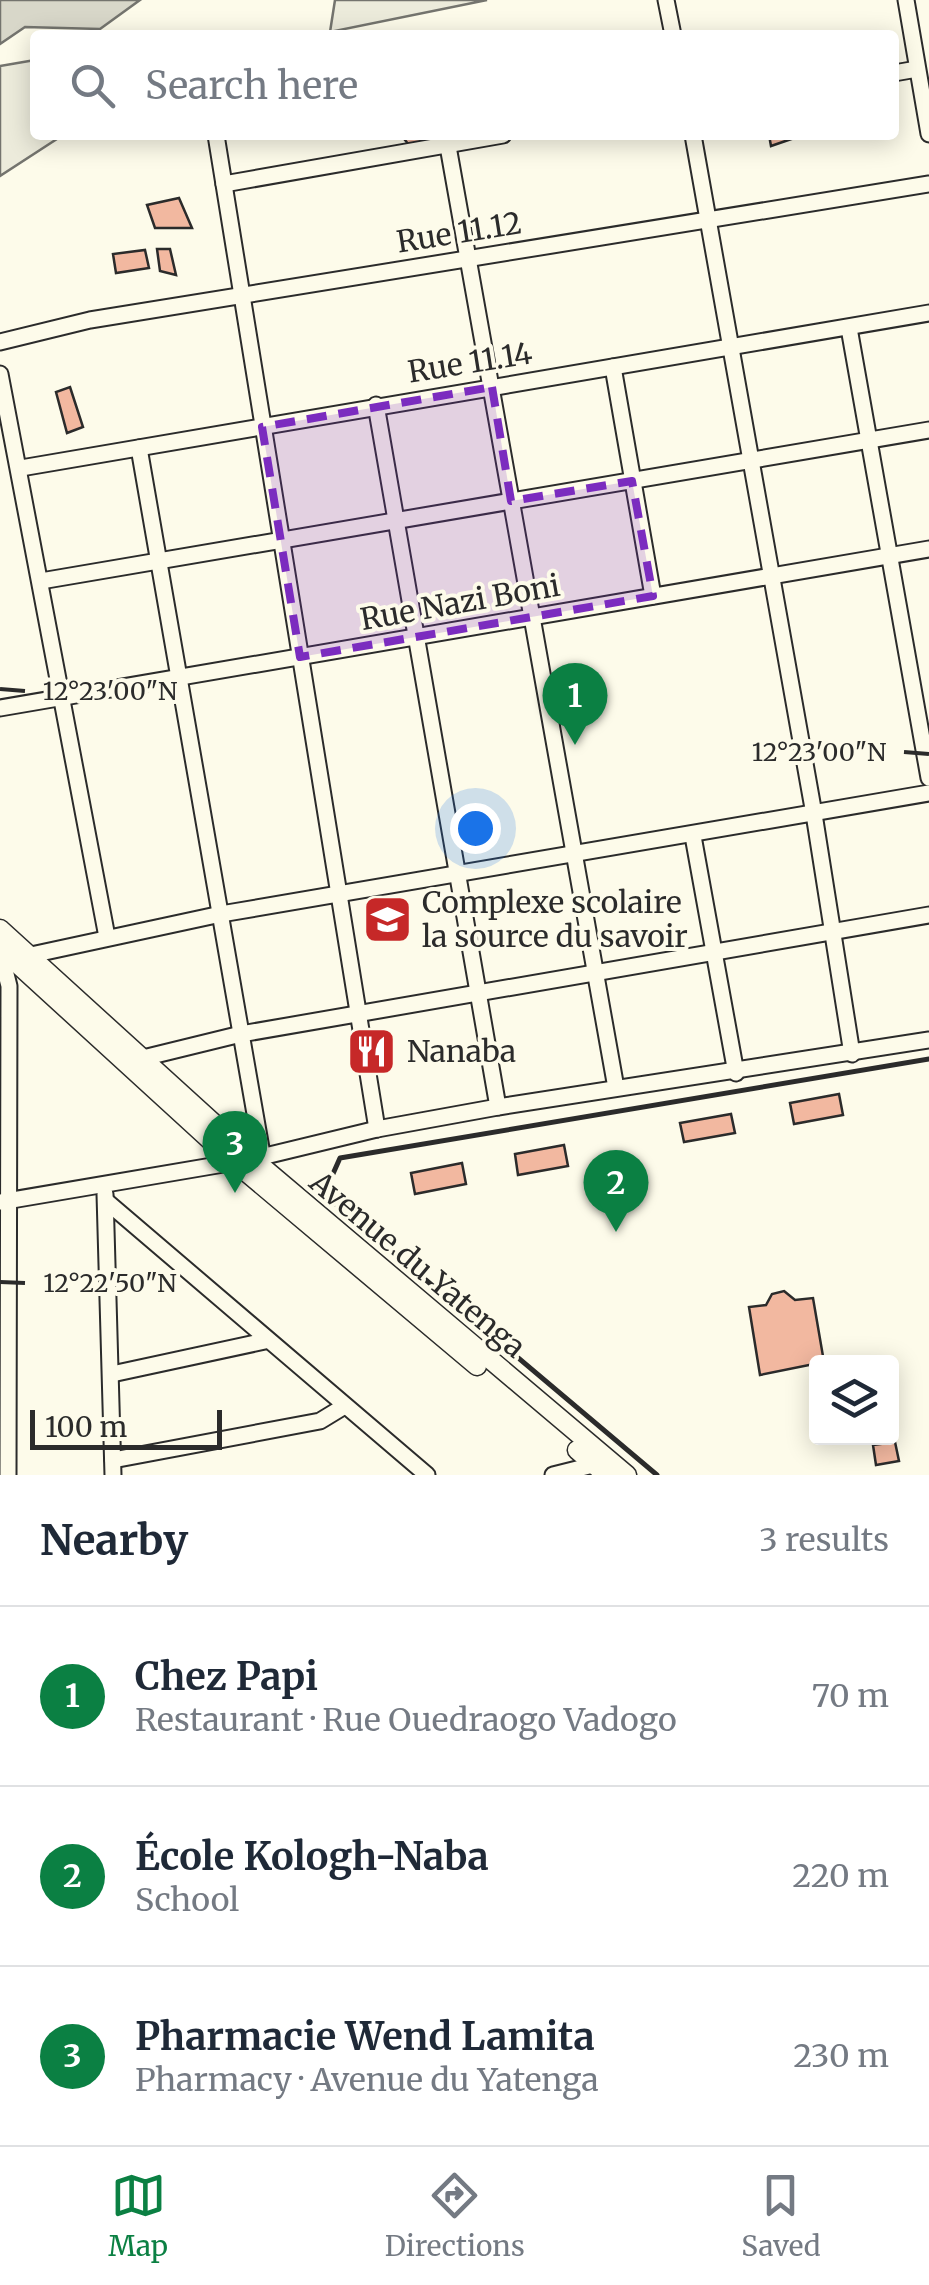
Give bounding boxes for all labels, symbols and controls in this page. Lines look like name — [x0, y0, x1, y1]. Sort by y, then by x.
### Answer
search box — [30, 30, 899, 140]
icon: search — [65, 58, 120, 113]
text: Search here — [145, 62, 358, 109]
street label: Rue 11.12 — [394, 203, 524, 261]
street label: Rue 11.14 — [405, 333, 535, 391]
street label: Rue Nazi Boni — [357, 566, 563, 638]
pin: 1 — [542, 662, 608, 745]
text: 12°23'00"N — [43, 675, 177, 707]
text: 12°23'00"N — [752, 736, 886, 768]
your location — [450, 803, 501, 854]
place label: Complexe scolaire la source du savoir — [422, 883, 688, 955]
school or university icon: Complexe scolaire la source du savoir — [361, 893, 413, 945]
restaurant icon: Nanaba — [346, 1025, 398, 1077]
place label: Nanaba — [407, 1032, 516, 1070]
pin: 3 — [202, 1110, 268, 1193]
pin: 2 — [584, 1150, 648, 1232]
street label: Avenue du Yatenga — [302, 1162, 534, 1365]
text: 12°22'50"N — [43, 1267, 177, 1299]
map controls — [809, 1355, 899, 1445]
button: layers — [809, 1355, 899, 1445]
scale bar — [30, 1405, 222, 1450]
text: 100 m — [45, 1409, 127, 1445]
text: Nearby — [40, 1514, 188, 1566]
text: 3 results — [759, 1520, 889, 1560]
text: Chez Papi — [135, 1653, 318, 1700]
text: 1 — [65, 1676, 80, 1716]
text: 70 m — [812, 1676, 889, 1716]
text: Restaurant · Rue Ouedraogo Vadogo — [135, 1700, 677, 1740]
text: École Kologh-Naba — [135, 1833, 489, 1880]
text: 2 — [63, 1856, 82, 1896]
text: 220 m — [792, 1856, 889, 1896]
text: School — [135, 1880, 239, 1920]
text: Pharmacie Wend Lamita — [135, 2013, 595, 2060]
text: 3 — [63, 2036, 82, 2076]
text: 230 m — [793, 2036, 889, 2076]
text: Pharmacy · Avenue du Yatenga — [135, 2060, 599, 2100]
tab: Map — [108, 2168, 168, 2264]
tab: Directions — [385, 2168, 525, 2264]
tab: Saved — [741, 2168, 821, 2264]

